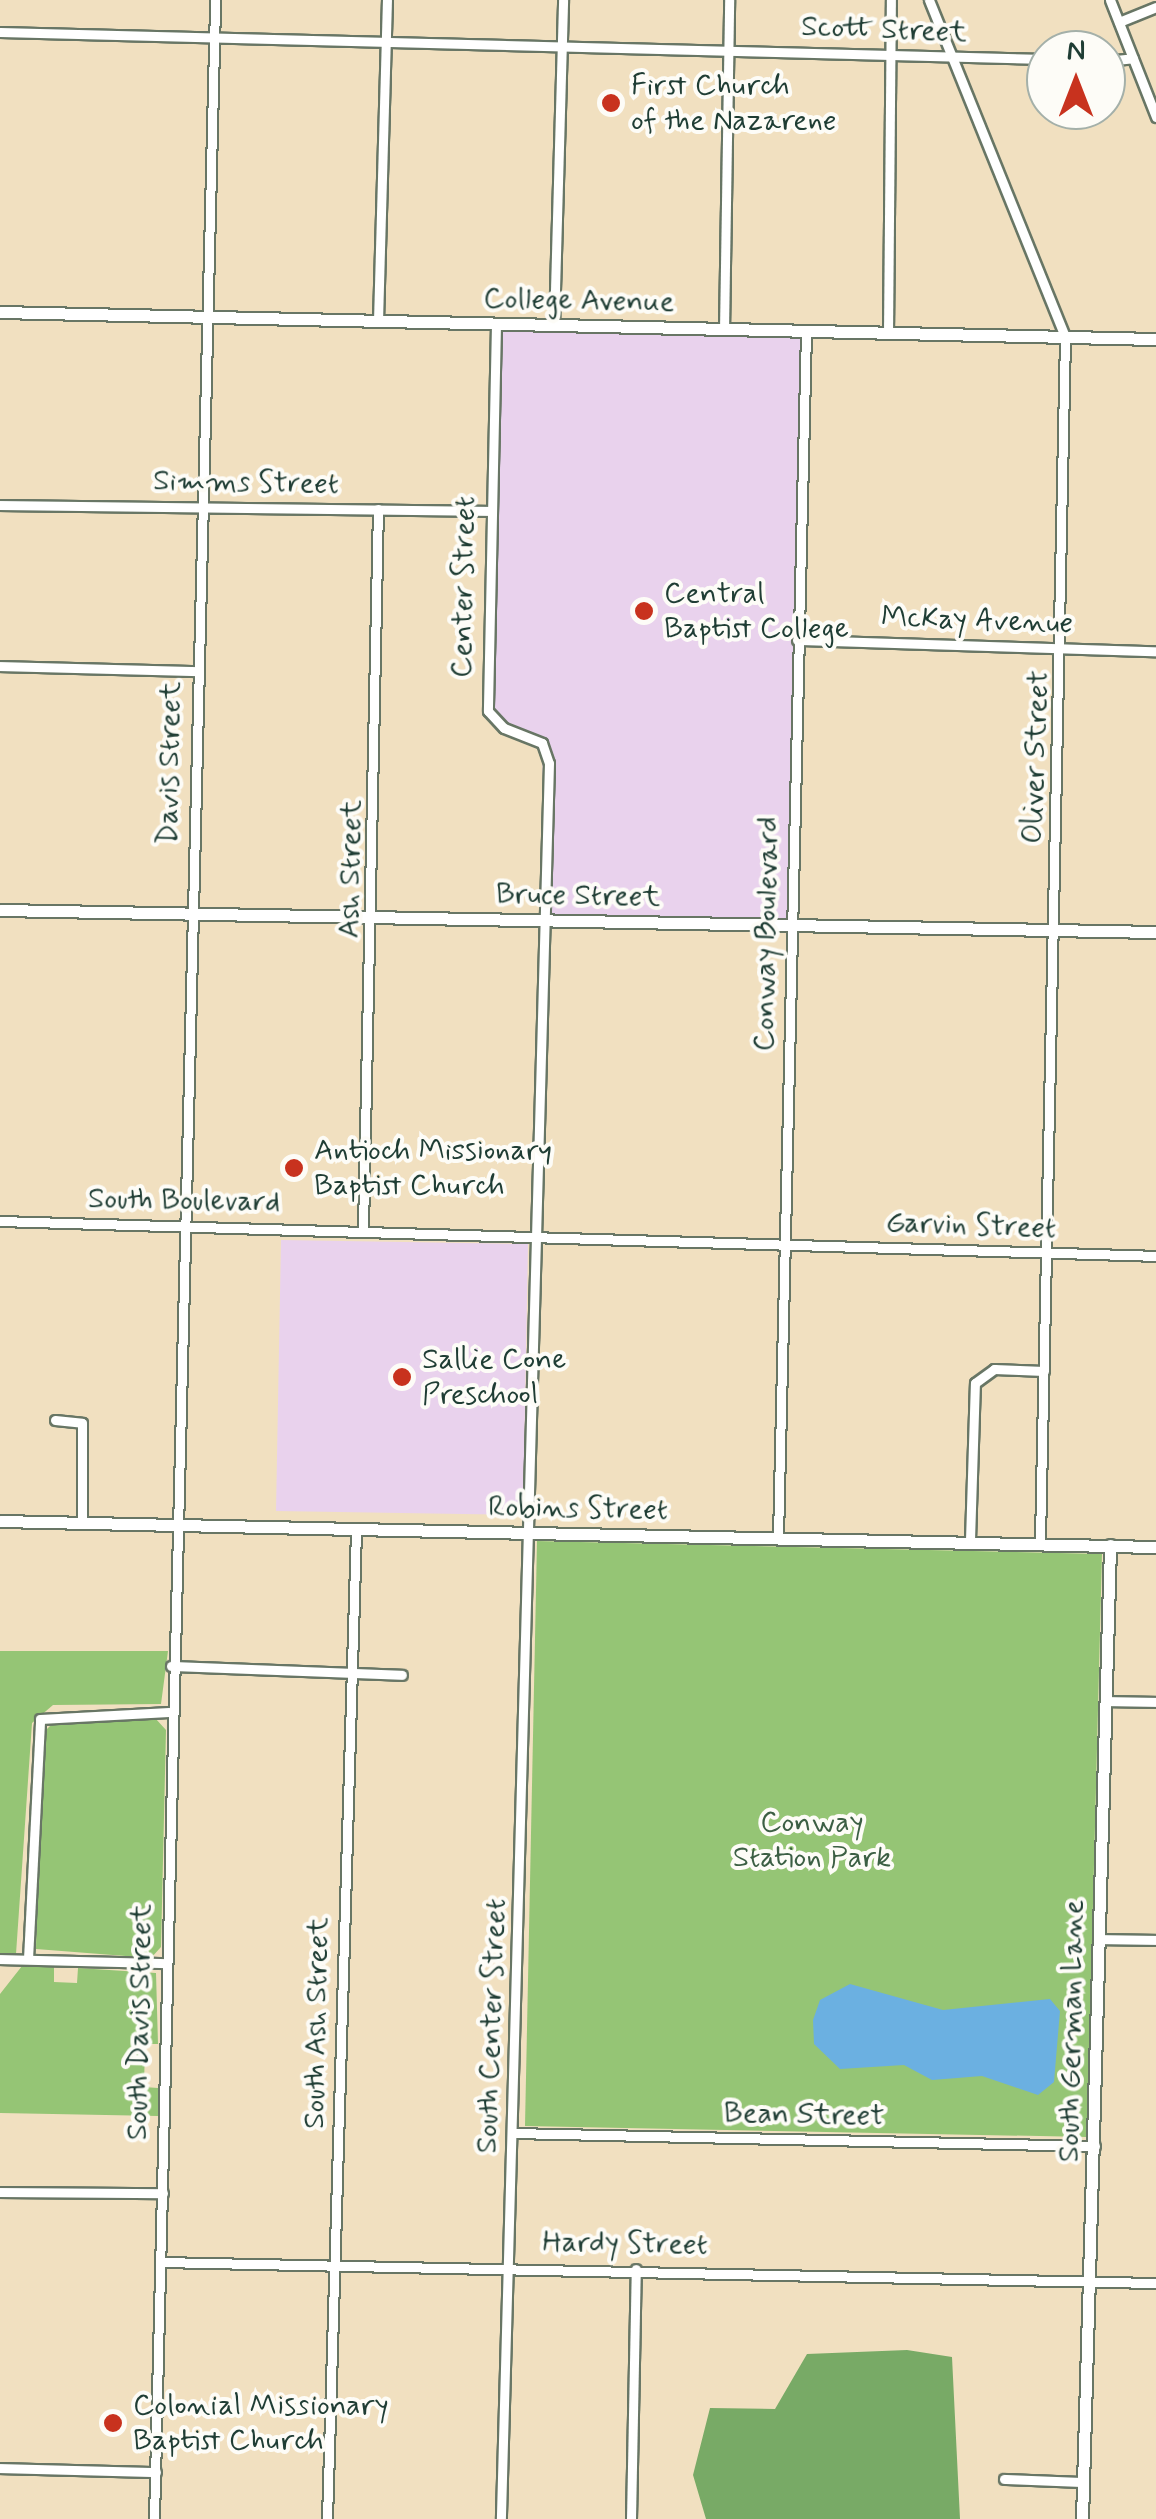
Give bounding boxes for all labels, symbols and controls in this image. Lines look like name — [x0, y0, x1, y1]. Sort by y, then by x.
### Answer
street label: Scott Street — [800, 9, 968, 51]
north arrow — [1026, 30, 1126, 130]
text: N — [1067, 33, 1085, 70]
place label: First Church of the Nazarene — [631, 68, 835, 138]
marker: First Church of the Nazarene — [600, 92, 622, 114]
street label: College Avenue — [483, 281, 675, 321]
street label: Simms Street — [150, 463, 342, 503]
street label: Center Street — [444, 493, 484, 681]
place label: Central Baptist College — [664, 576, 849, 646]
marker: Central Baptist College — [633, 600, 655, 622]
street label: McKay Avenue — [882, 600, 1072, 642]
street label: Oliver Street — [1015, 670, 1057, 844]
street label: Davis Street — [151, 681, 189, 845]
street label: Ash Street — [332, 799, 370, 939]
street label: Conway Boulevard — [747, 818, 787, 1050]
street label: Bruce Street — [496, 877, 660, 915]
place label: Antioch Missionary Baptist Church — [314, 1133, 552, 1204]
marker: Antioch Missionary Baptist Church — [283, 1157, 305, 1179]
street label: South Boulevard — [88, 1181, 280, 1221]
street label: Garvin Street — [883, 1205, 1059, 1247]
place label: Sallie Cone Preschool — [422, 1342, 566, 1412]
marker: Sallie Cone Preschool — [391, 1366, 413, 1388]
street label: Robins Street — [485, 1489, 671, 1529]
park label: Conway Station Park — [734, 1805, 890, 1876]
street label: South Center Street — [469, 1895, 515, 2157]
street label: South Davis Street — [120, 1903, 160, 2141]
street label: South German Lane — [1052, 1903, 1092, 2159]
street label: South Ash Street — [297, 1917, 337, 2129]
street label: Bean Street — [724, 2096, 884, 2134]
street label: Hardy Street — [539, 2225, 711, 2263]
place label: Colonial Missionary Baptist Church — [133, 2388, 383, 2458]
marker: Colonial Missionary Baptist Church — [102, 2412, 124, 2434]

